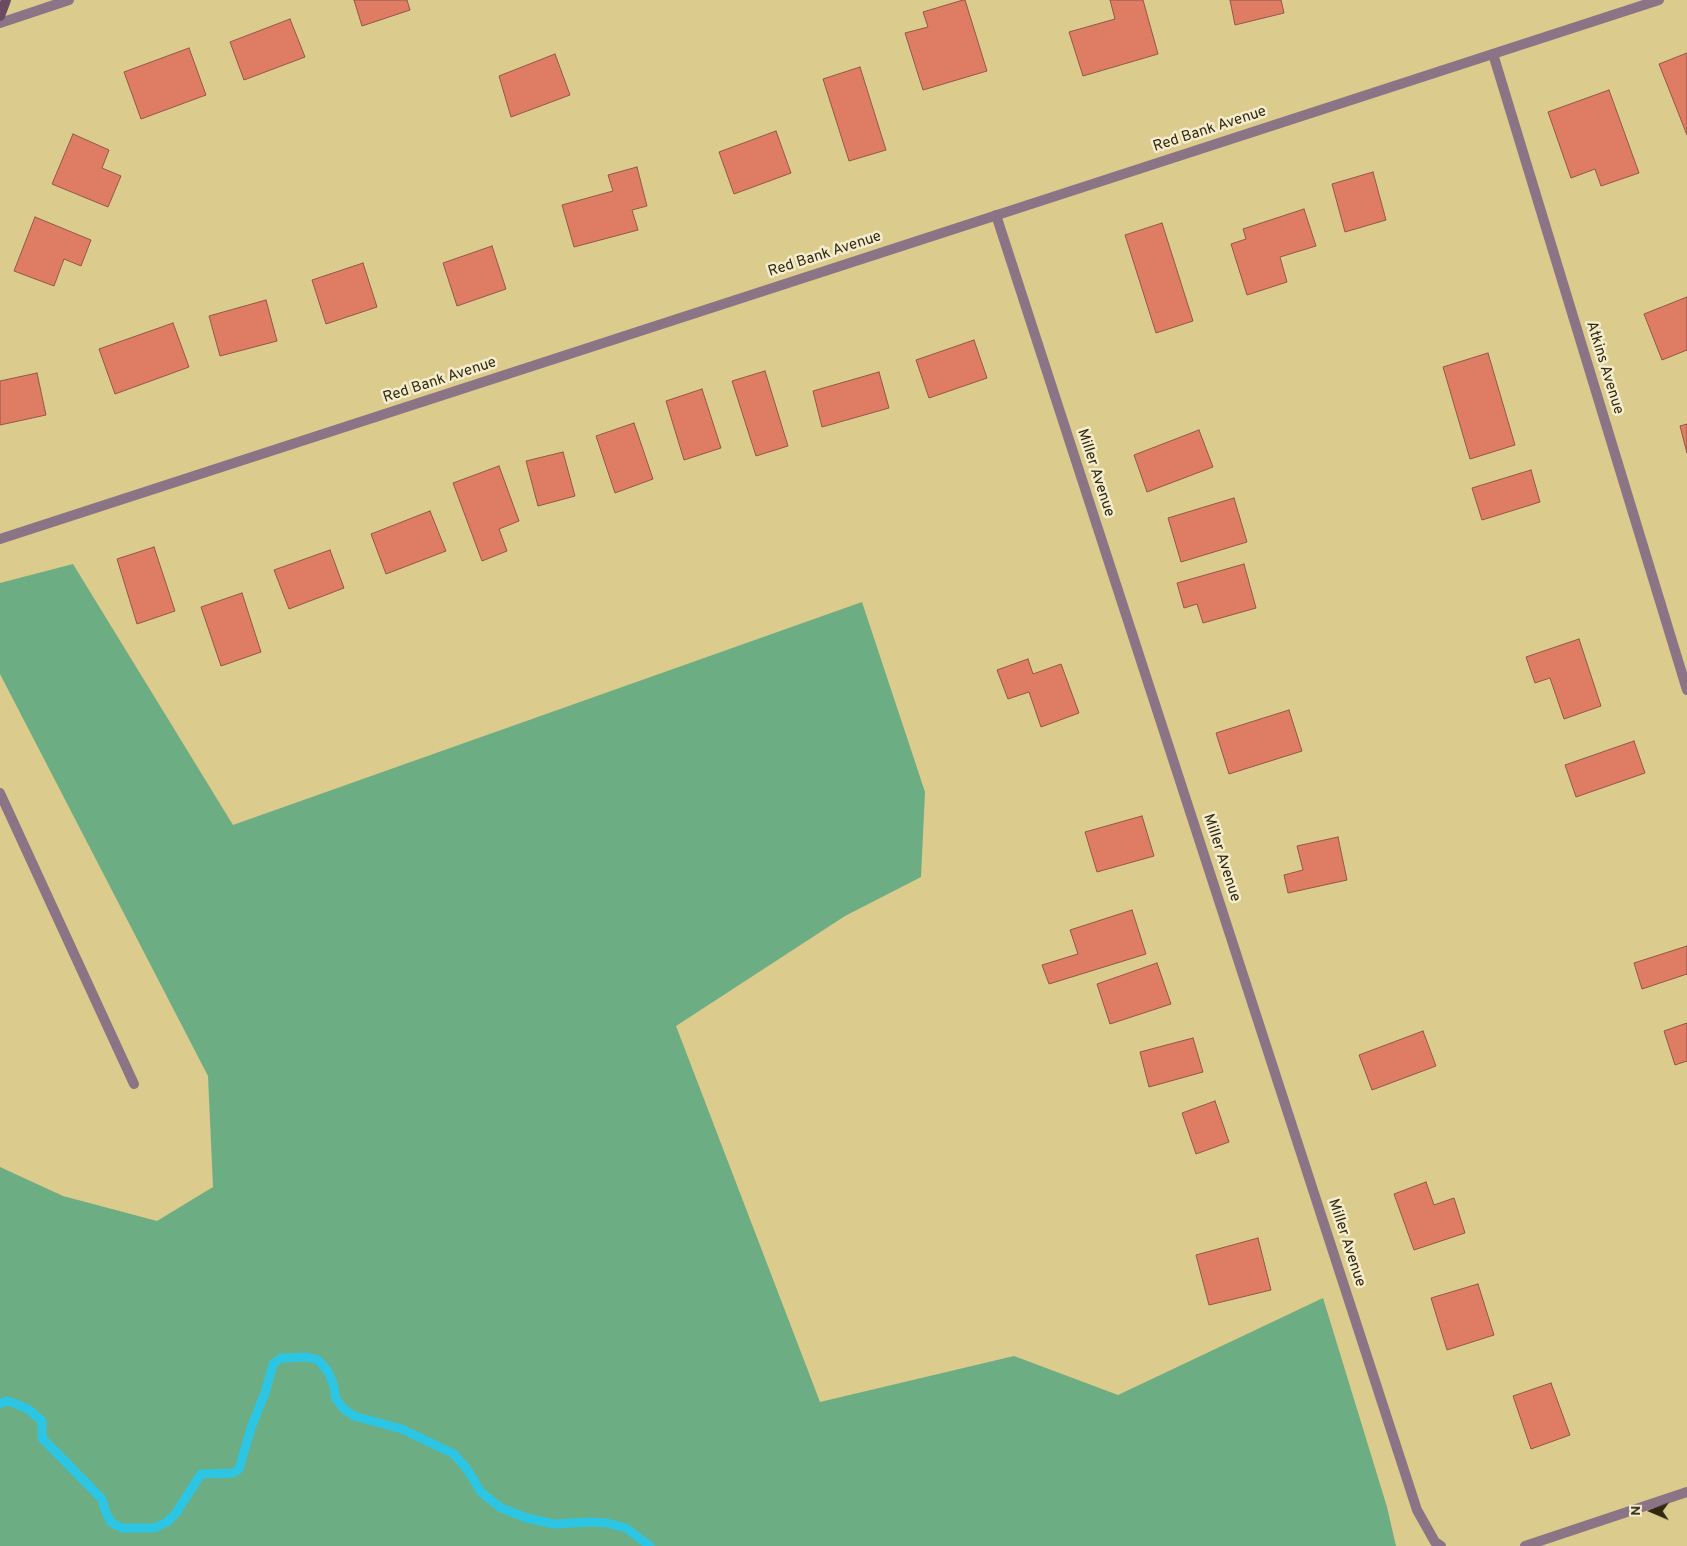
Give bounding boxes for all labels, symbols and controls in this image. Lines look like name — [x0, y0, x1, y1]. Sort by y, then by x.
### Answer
street label: Red Bank Avenue — [1151, 103, 1269, 157]
street label: Red Bank Avenue — [766, 228, 884, 282]
street label: Atkins Avenue — [1581, 319, 1627, 417]
street label: Red Bank Avenue — [381, 354, 499, 408]
street label: Miller Avenue — [1072, 427, 1118, 519]
street label: Miller Avenue — [1198, 812, 1244, 904]
street label: Miller Avenue — [1323, 1197, 1369, 1289]
north arrow — [1627, 1486, 1677, 1536]
text: N — [1628, 1506, 1645, 1516]

